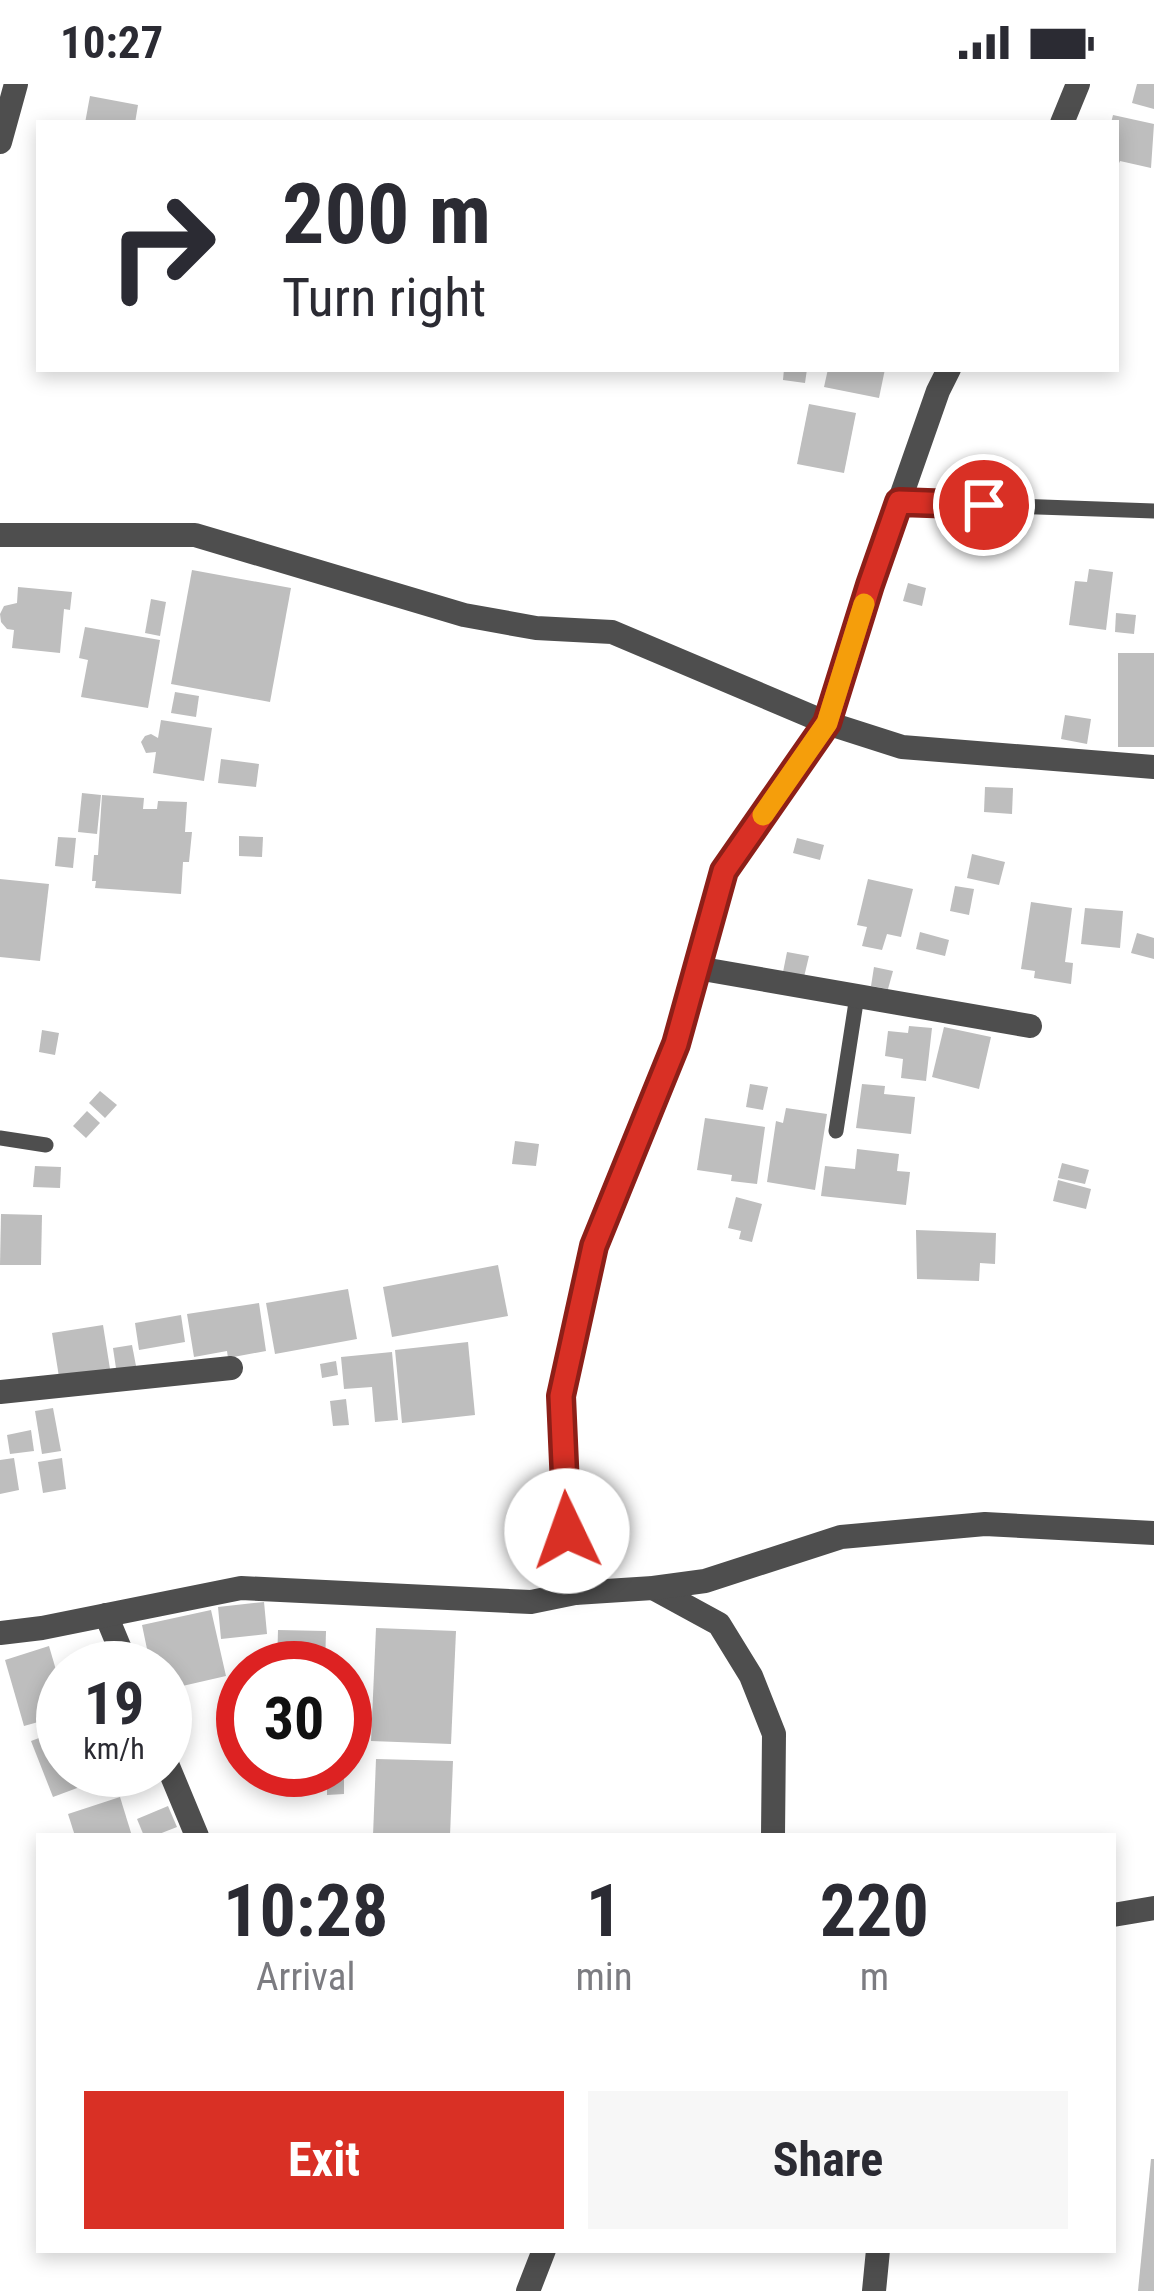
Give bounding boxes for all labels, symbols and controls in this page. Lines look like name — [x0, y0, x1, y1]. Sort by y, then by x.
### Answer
text: 10:27 — [60, 16, 163, 69]
text: 200 m — [282, 165, 491, 264]
icon: right — [84, 168, 240, 324]
text: Turn right — [282, 266, 486, 329]
pin — [933, 454, 1035, 556]
icon: arrive — [951, 472, 1017, 538]
position arrow — [504, 1468, 630, 1594]
speed limit sign: 30 — [216, 1641, 372, 1797]
text: 19 — [84, 1668, 144, 1739]
text: km/h — [83, 1731, 145, 1766]
text: 10:28 — [223, 1869, 388, 1954]
text: 1 — [586, 1869, 622, 1954]
text: 220 — [820, 1869, 929, 1954]
text: Arrival — [256, 1954, 355, 2000]
text: min — [575, 1954, 633, 2000]
text: m — [860, 1954, 889, 2000]
button: Exit — [84, 2091, 564, 2229]
button: Share — [588, 2091, 1068, 2229]

